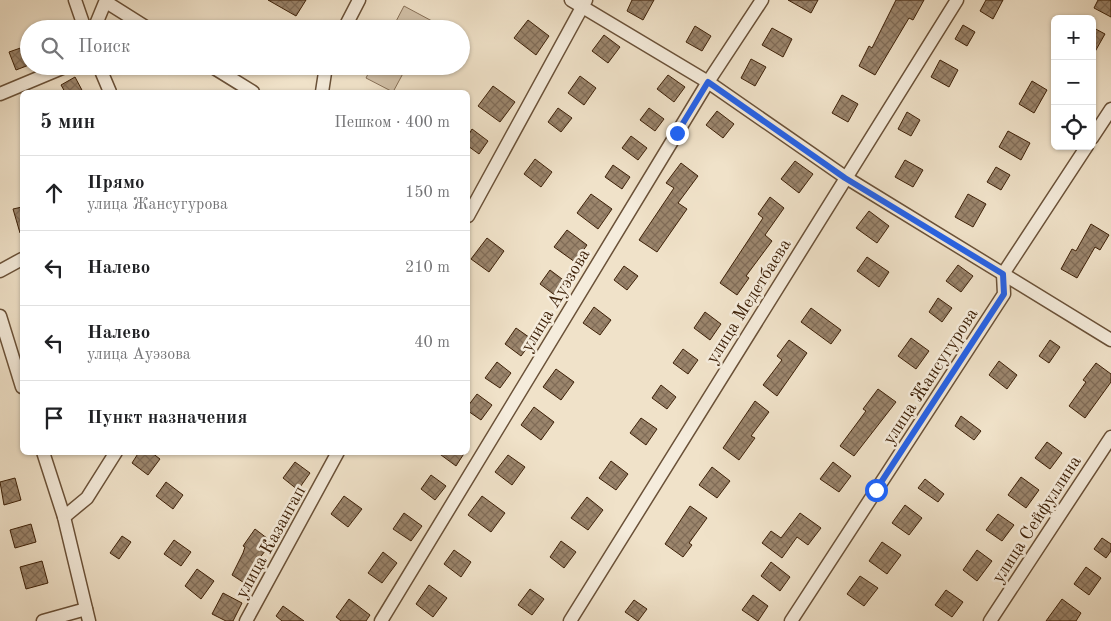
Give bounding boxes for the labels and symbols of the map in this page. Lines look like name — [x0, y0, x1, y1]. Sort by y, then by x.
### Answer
route end — [666, 122, 689, 145]
street label: улица Медетбаева — [703, 236, 795, 367]
street label: улица Ауэзова — [518, 246, 594, 355]
street label: улица Жансугурова — [880, 305, 982, 448]
street label: улица Сейфуллина — [989, 453, 1086, 587]
route start — [865, 479, 888, 502]
street label: улица Казангап — [233, 483, 309, 602]

